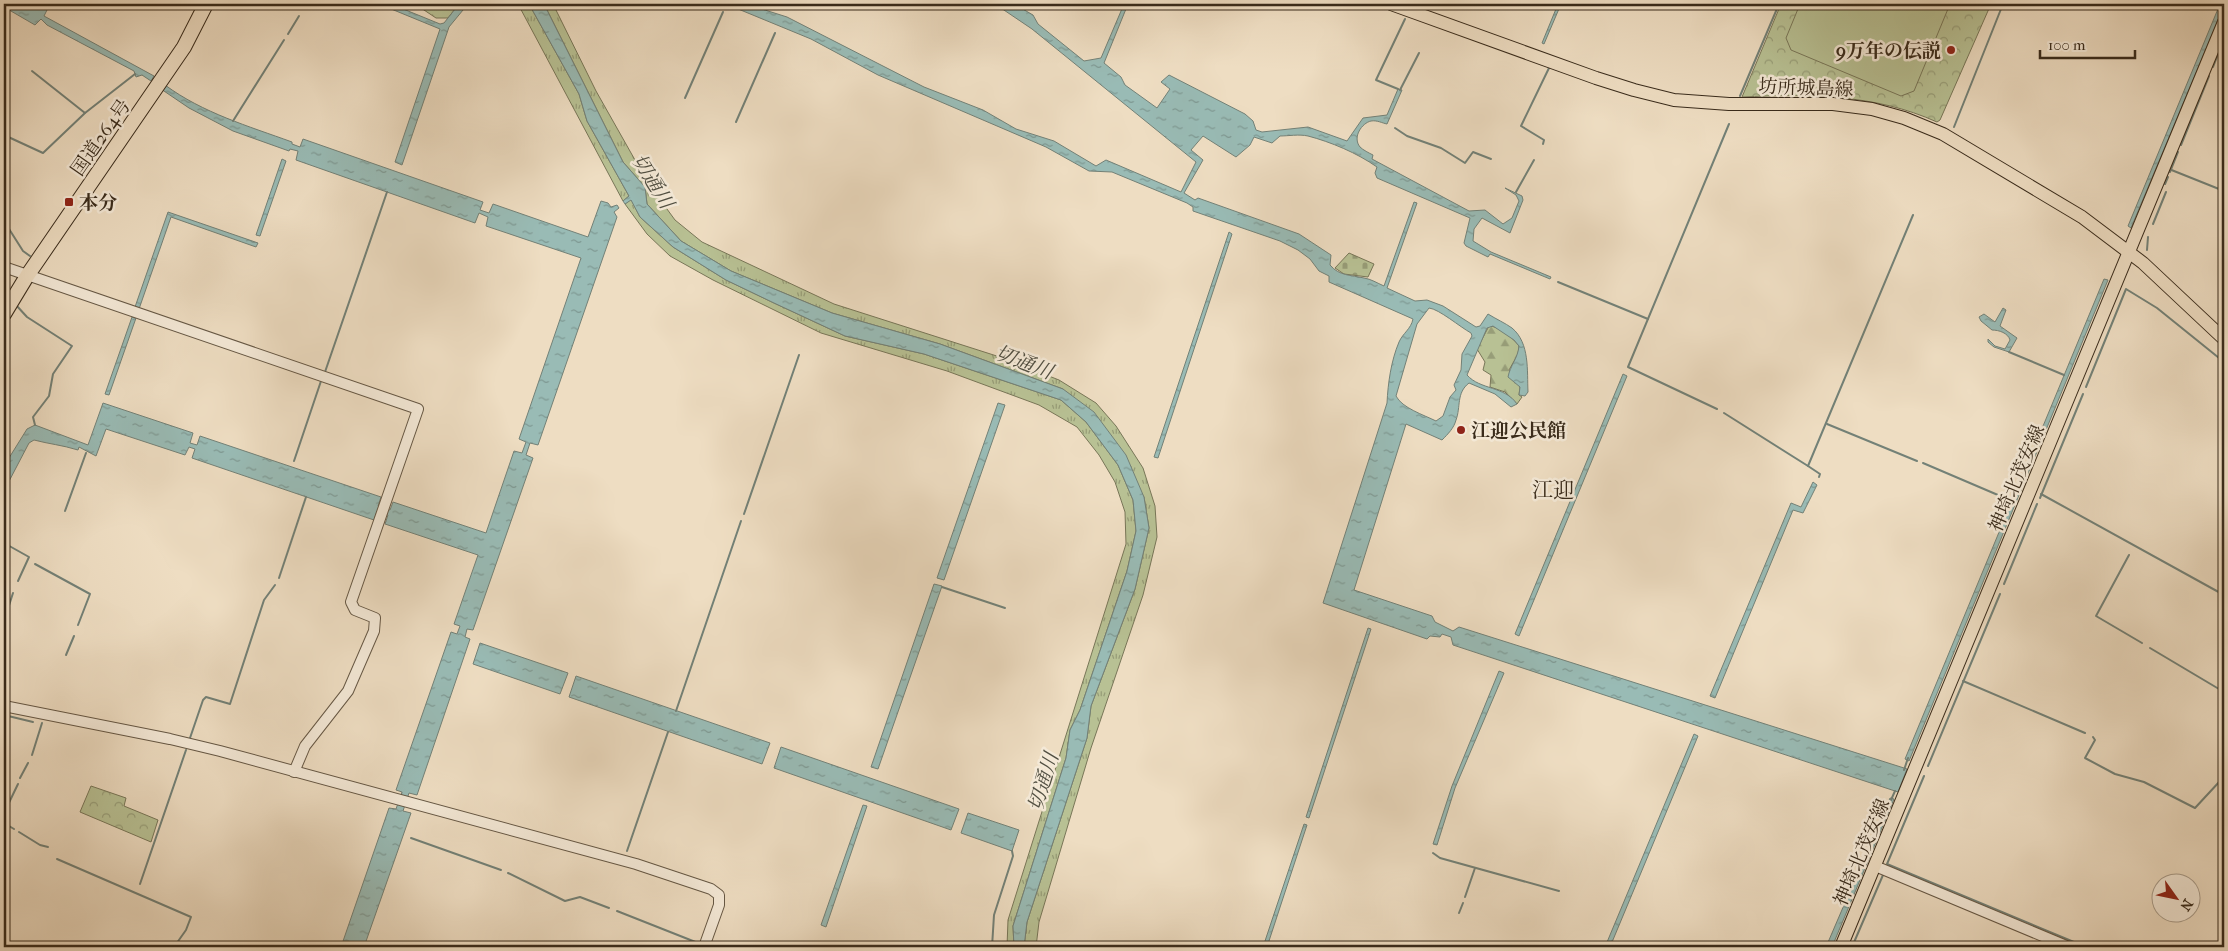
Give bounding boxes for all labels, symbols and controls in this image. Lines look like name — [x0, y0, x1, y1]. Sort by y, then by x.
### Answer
scale bar — [2040, 28, 2136, 60]
text: 100 m — [2048, 36, 2086, 54]
place label: 9万年の伝説 — [1835, 40, 1941, 62]
marker: 9万年の伝説 — [1945, 44, 1957, 56]
street label: 坊所城島線 — [1758, 75, 1854, 101]
street label: 国道264号 — [67, 95, 135, 180]
water label: 切通川 — [627, 150, 679, 214]
place label: 本分 — [79, 192, 117, 214]
marker: 本分 — [63, 196, 75, 208]
water label: 切通川 — [992, 341, 1058, 385]
place label: 江迎公民館 — [1471, 420, 1566, 442]
street label: 神埼北茂安線 — [1985, 422, 2049, 535]
marker: 江迎公民館 — [1455, 424, 1467, 436]
district label: 江迎 — [1532, 478, 1574, 502]
water label: 切通川 — [1024, 748, 1064, 814]
street label: 神埼北茂安線 — [1830, 796, 1894, 909]
north arrow — [2150, 874, 2200, 924]
text: N — [2176, 896, 2197, 914]

